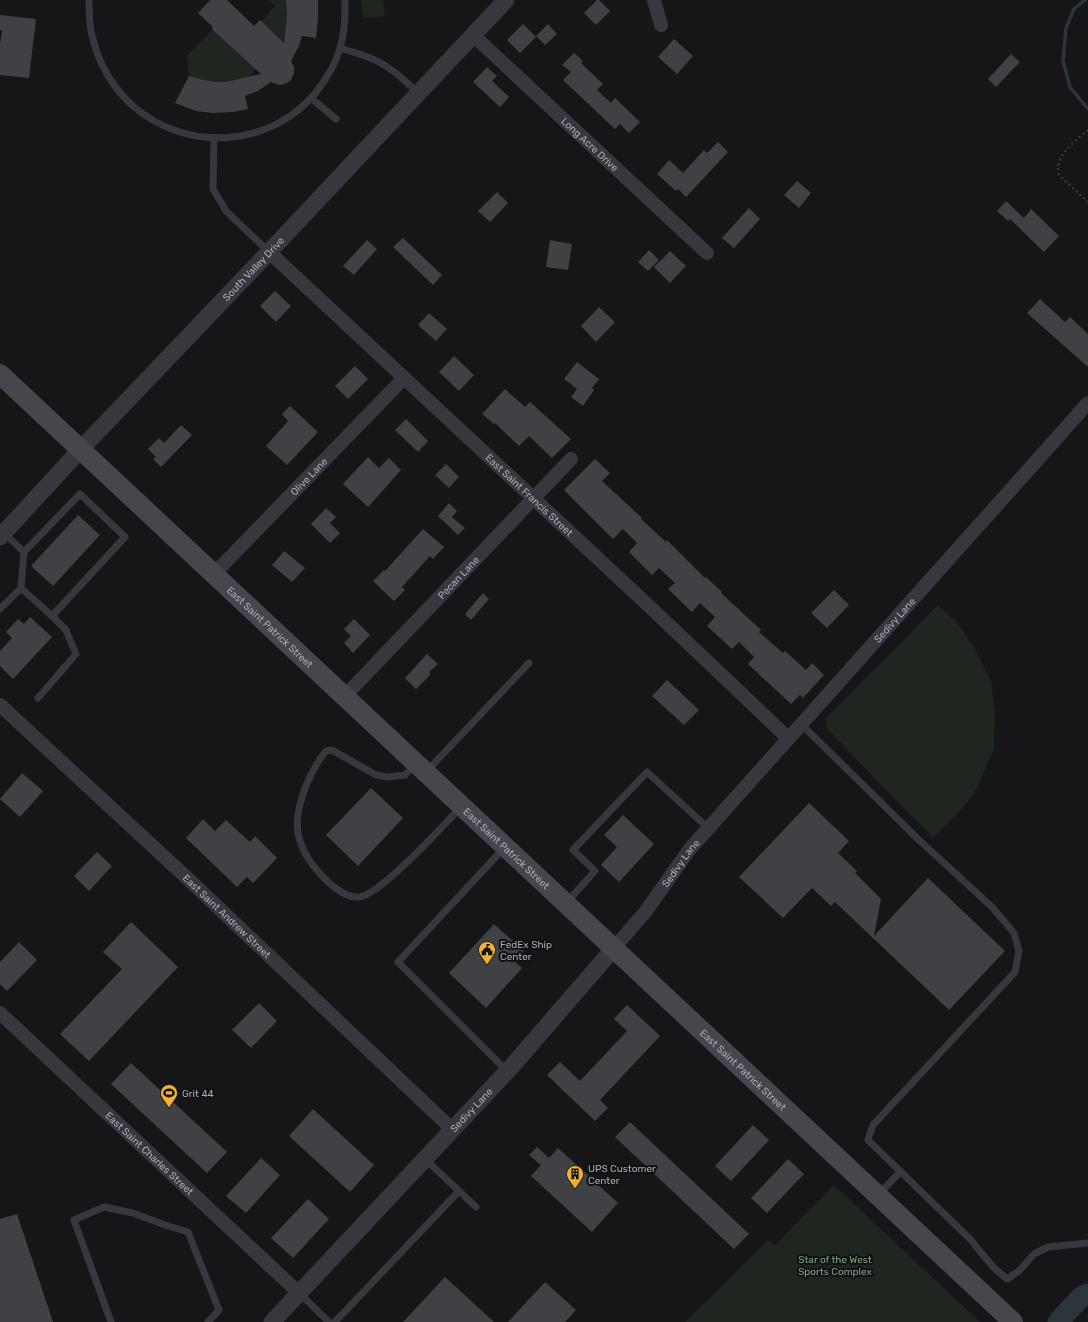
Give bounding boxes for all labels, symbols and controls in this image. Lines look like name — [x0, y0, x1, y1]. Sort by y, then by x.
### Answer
street label: Long Acre Drive — [558, 115, 621, 175]
street label: South Valley Drive — [221, 234, 287, 304]
street label: East Saint Francis Street — [483, 452, 575, 539]
street label: Olive Lane — [288, 455, 331, 498]
street label: Pecan Lane — [436, 554, 482, 602]
street label: East Saint Patrick Street — [224, 584, 315, 671]
street label: Sedivy Lane — [872, 595, 919, 646]
street label: East Saint Patrick Street — [460, 806, 552, 892]
street label: Sedivy Lane — [660, 837, 703, 890]
street label: East Saint Andrew Street — [180, 872, 273, 961]
place label: FedEx Ship Center — [500, 939, 552, 963]
public building icon: FedEx Ship Center — [477, 940, 497, 965]
street label: East Saint Patrick Street — [697, 1027, 788, 1114]
sports icon: Grit 44 — [159, 1083, 179, 1108]
street label: Sedivy Lane — [448, 1085, 496, 1135]
place label: Grit 44 — [182, 1088, 214, 1100]
street label: East Saint Charles Street — [102, 1110, 196, 1198]
place label: UPS Customer Center — [588, 1163, 656, 1187]
building icon: UPS Customer Center — [565, 1164, 585, 1189]
park label: Star of the West Sports Complex — [798, 1254, 872, 1278]

